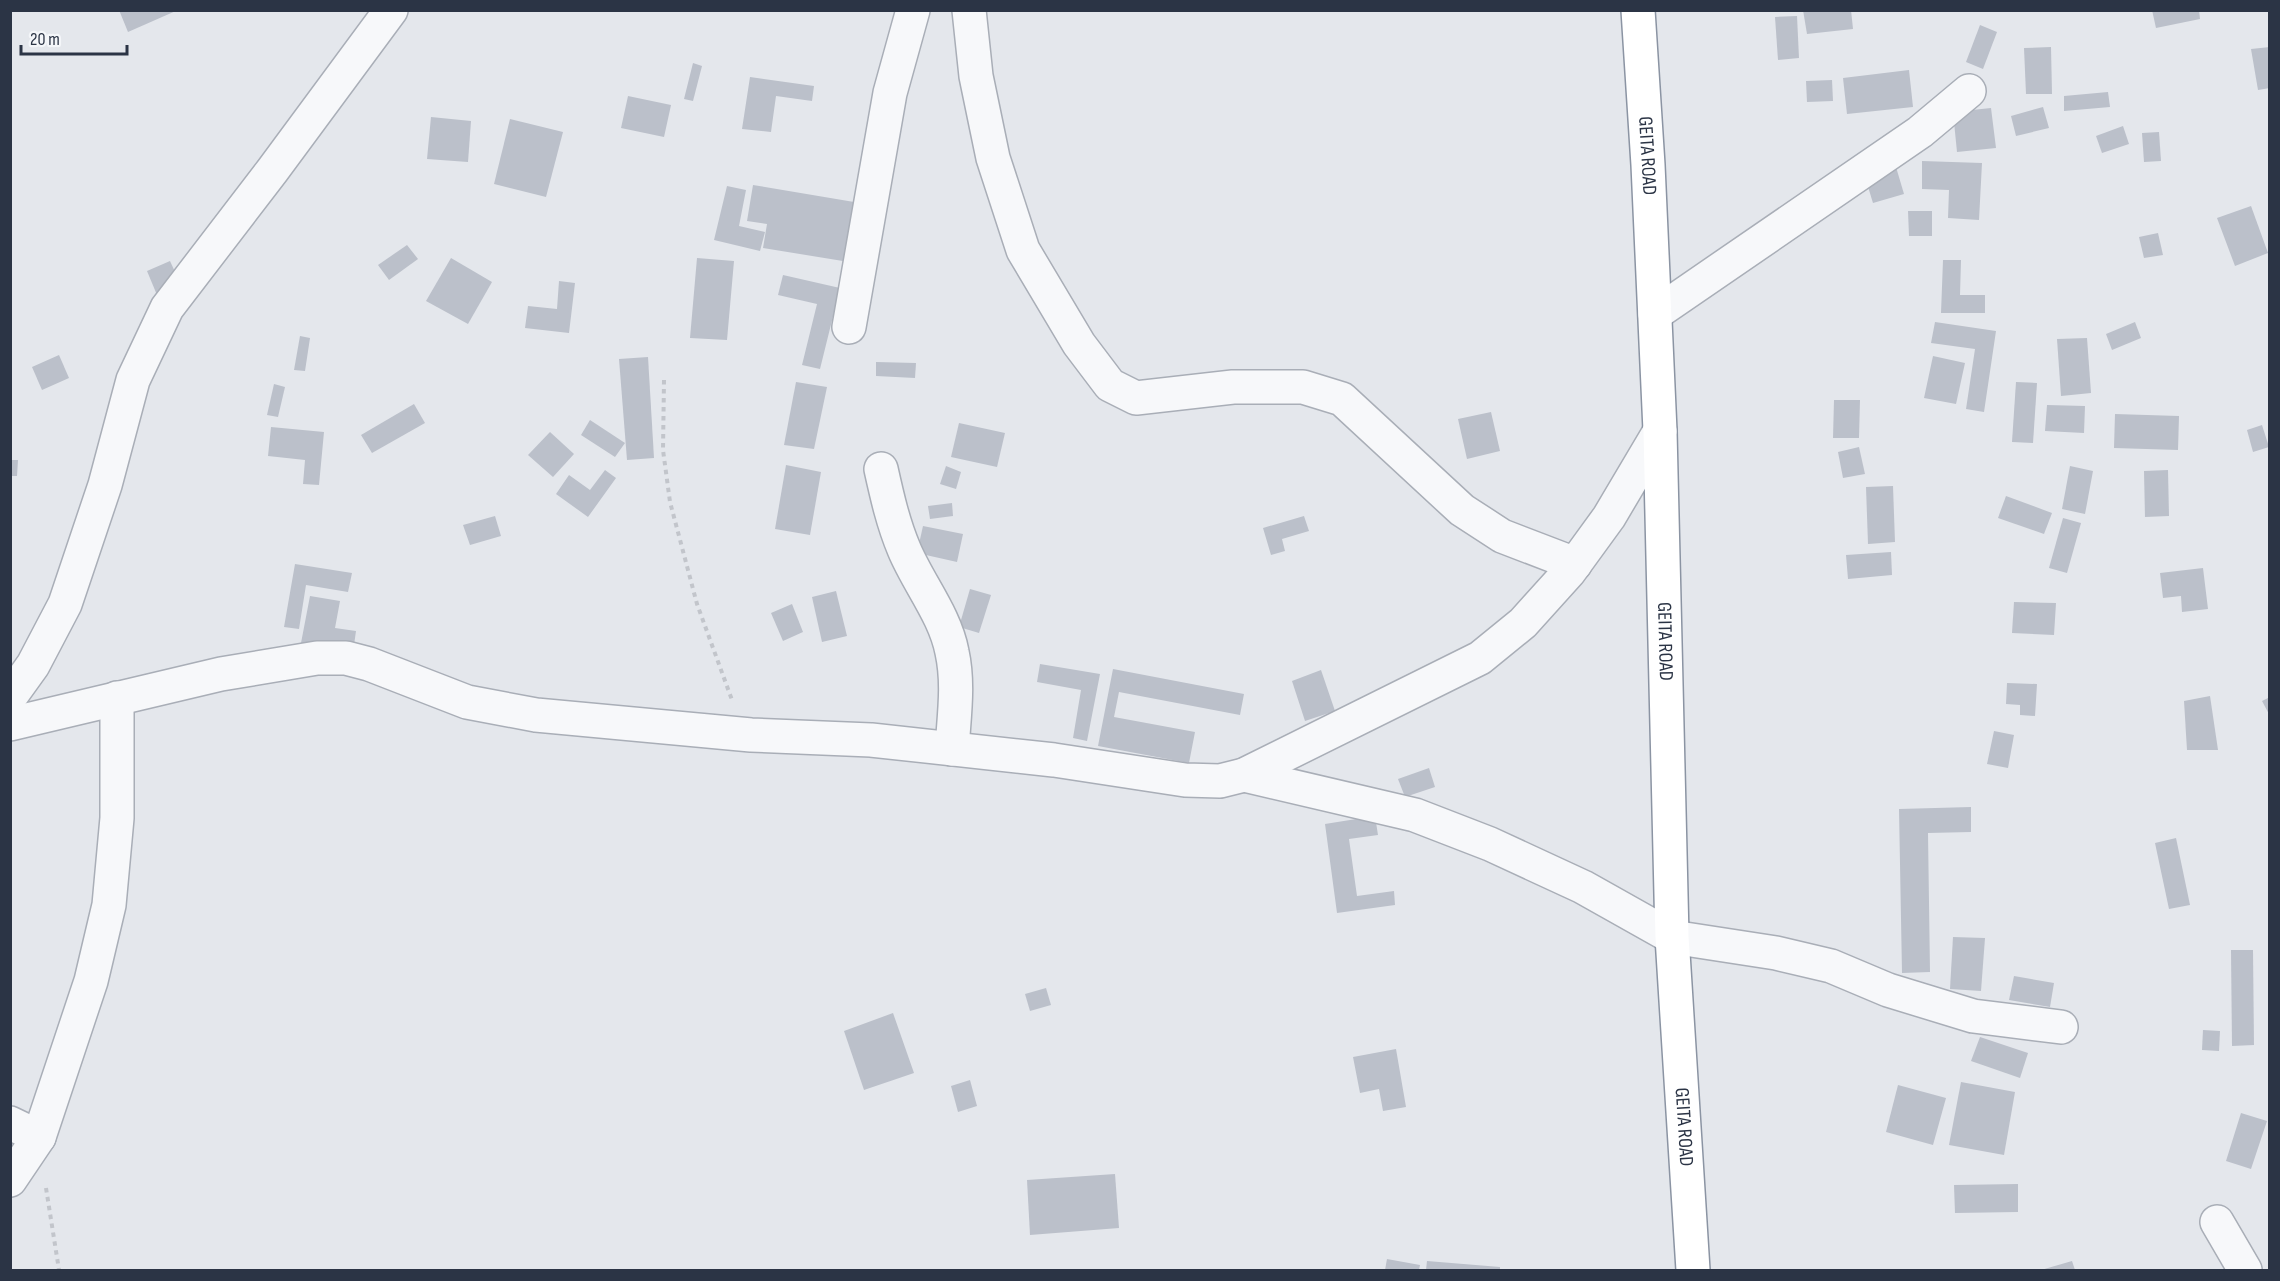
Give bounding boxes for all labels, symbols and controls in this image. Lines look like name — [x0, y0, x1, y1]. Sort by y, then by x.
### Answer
scale bar — [21, 18, 128, 56]
text: 20 m — [30, 29, 60, 50]
street label: GEITA ROAD — [1633, 116, 1661, 196]
street label: GEITA ROAD — [1652, 602, 1678, 681]
street label: GEITA ROAD — [1670, 1087, 1698, 1167]

